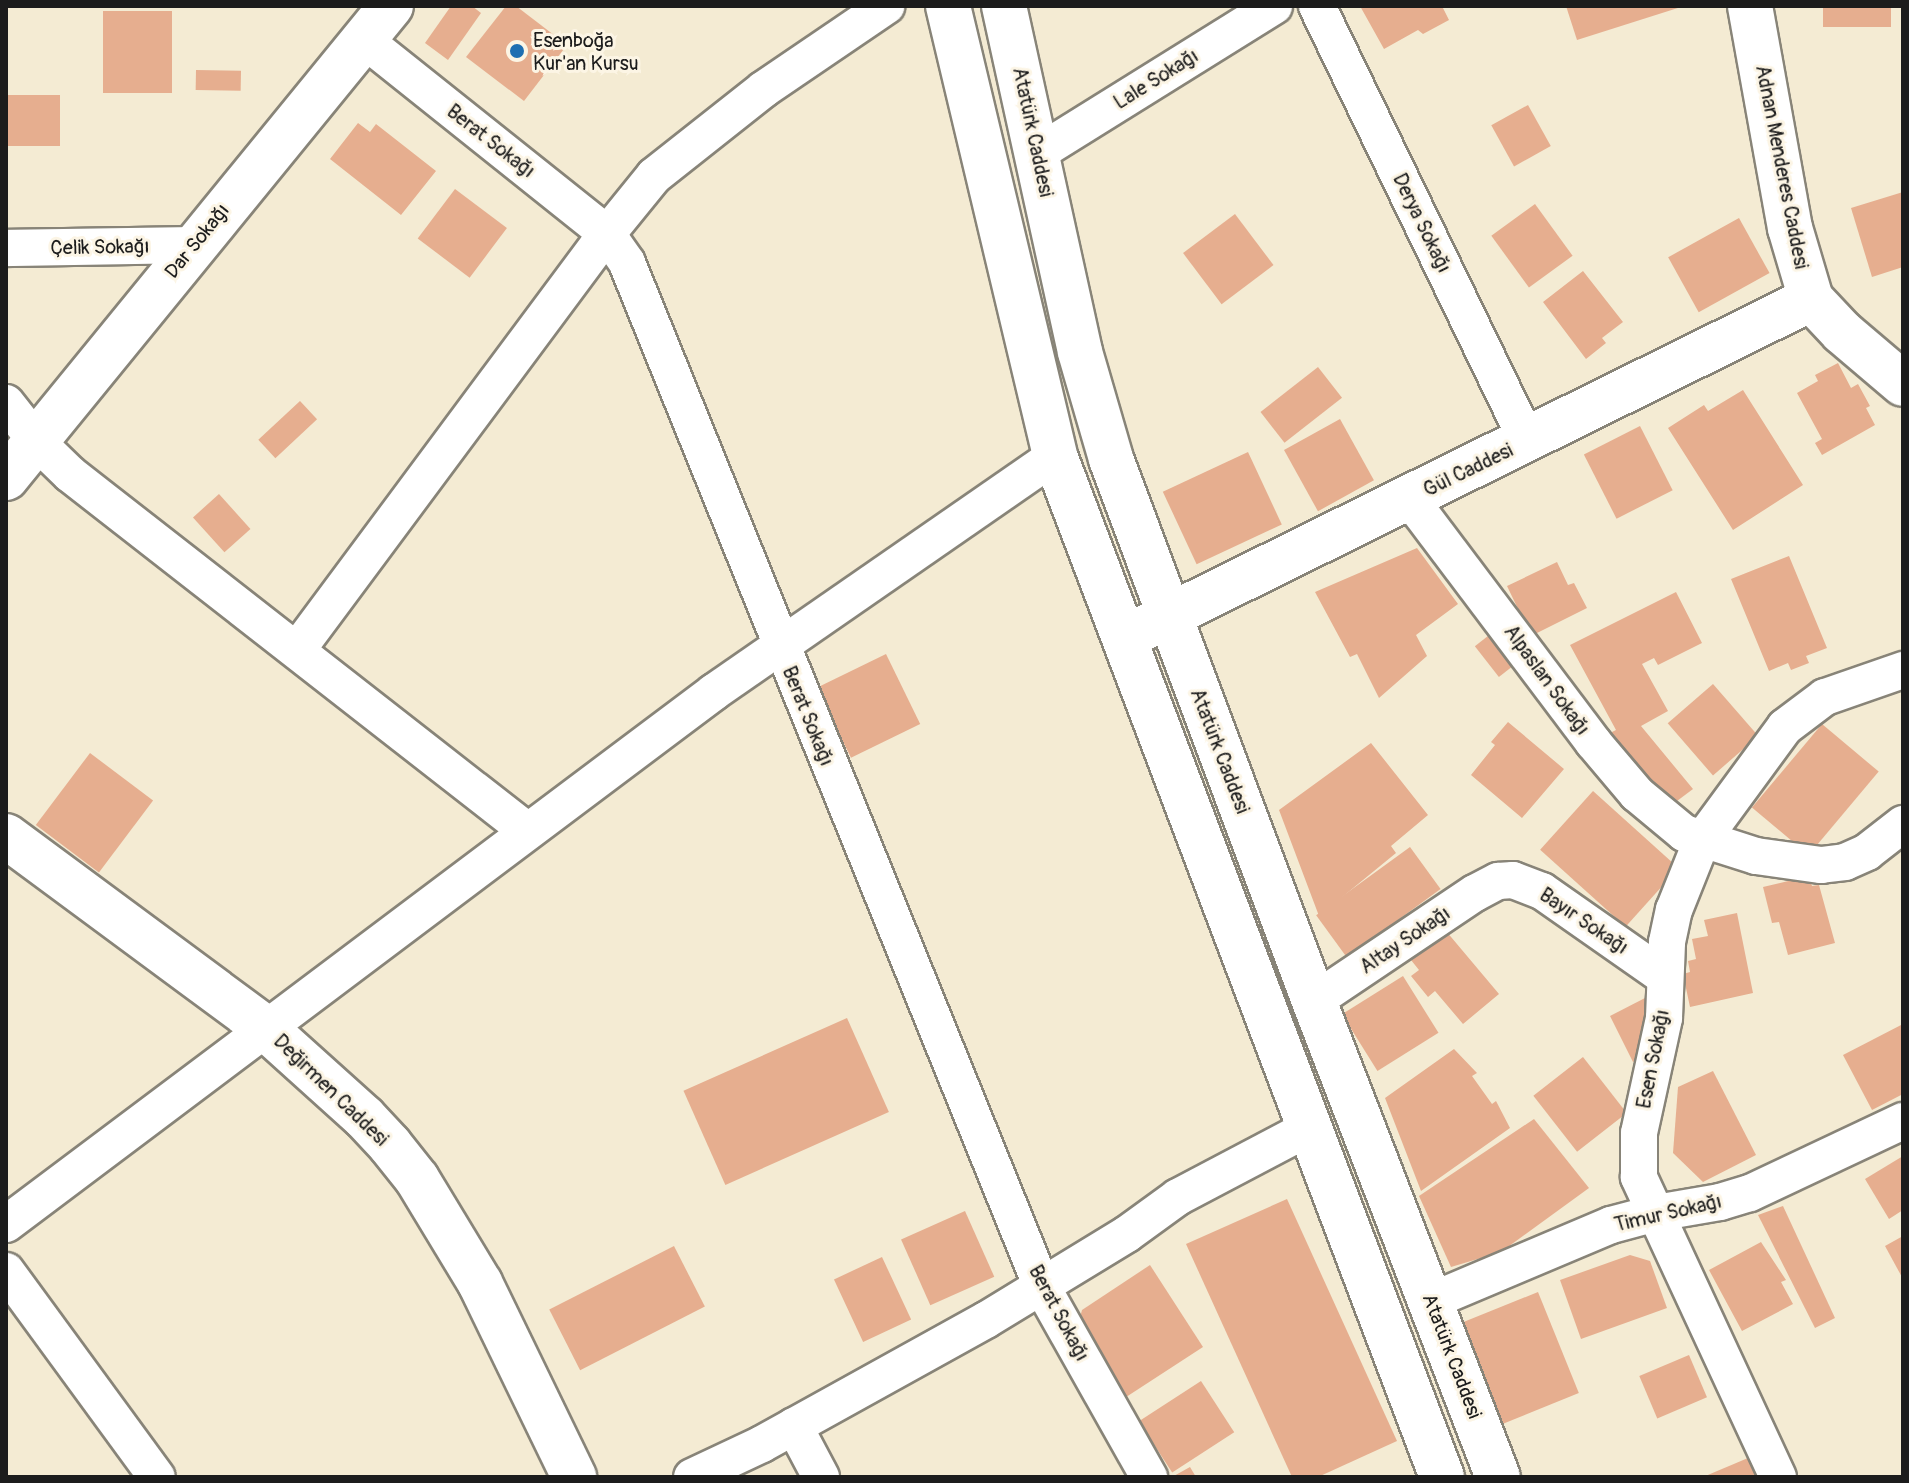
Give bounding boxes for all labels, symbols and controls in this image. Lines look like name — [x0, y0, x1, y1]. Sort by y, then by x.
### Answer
place label: Esenboğa Kur'an Kursu — [533, 28, 638, 75]
marker: Esenboğa Kur'an Kursu — [508, 42, 526, 60]
street label: Lale Sokağı — [1109, 44, 1203, 114]
street label: Adnan Menderes Caddesi — [1750, 63, 1814, 271]
street label: Atatürk Caddesi — [1008, 65, 1058, 199]
street label: Berat Sokağı — [442, 99, 540, 183]
street label: Derya Sokağı — [1388, 169, 1456, 277]
street label: Dar Sokağı — [160, 199, 234, 283]
street label: Çelik Sokağı — [50, 234, 150, 260]
street label: Gül Caddesi — [1419, 438, 1517, 502]
street label: Alpaslan Sokağı — [1499, 620, 1595, 740]
street label: Berat Sokağı — [777, 663, 839, 769]
street label: Atatürk Caddesi — [1185, 685, 1255, 817]
street label: Bayır Sokağı — [1535, 883, 1633, 959]
street label: Altay Sokağı — [1355, 901, 1455, 979]
street label: Esen Sokağı — [1632, 1007, 1674, 1111]
street label: Değirmen Caddesi — [269, 1029, 393, 1151]
street label: Timur Sokağı — [1612, 1189, 1724, 1237]
street label: Berat Sokağı — [1024, 1261, 1094, 1365]
street label: Atatürk Caddesi — [1417, 1290, 1487, 1422]

